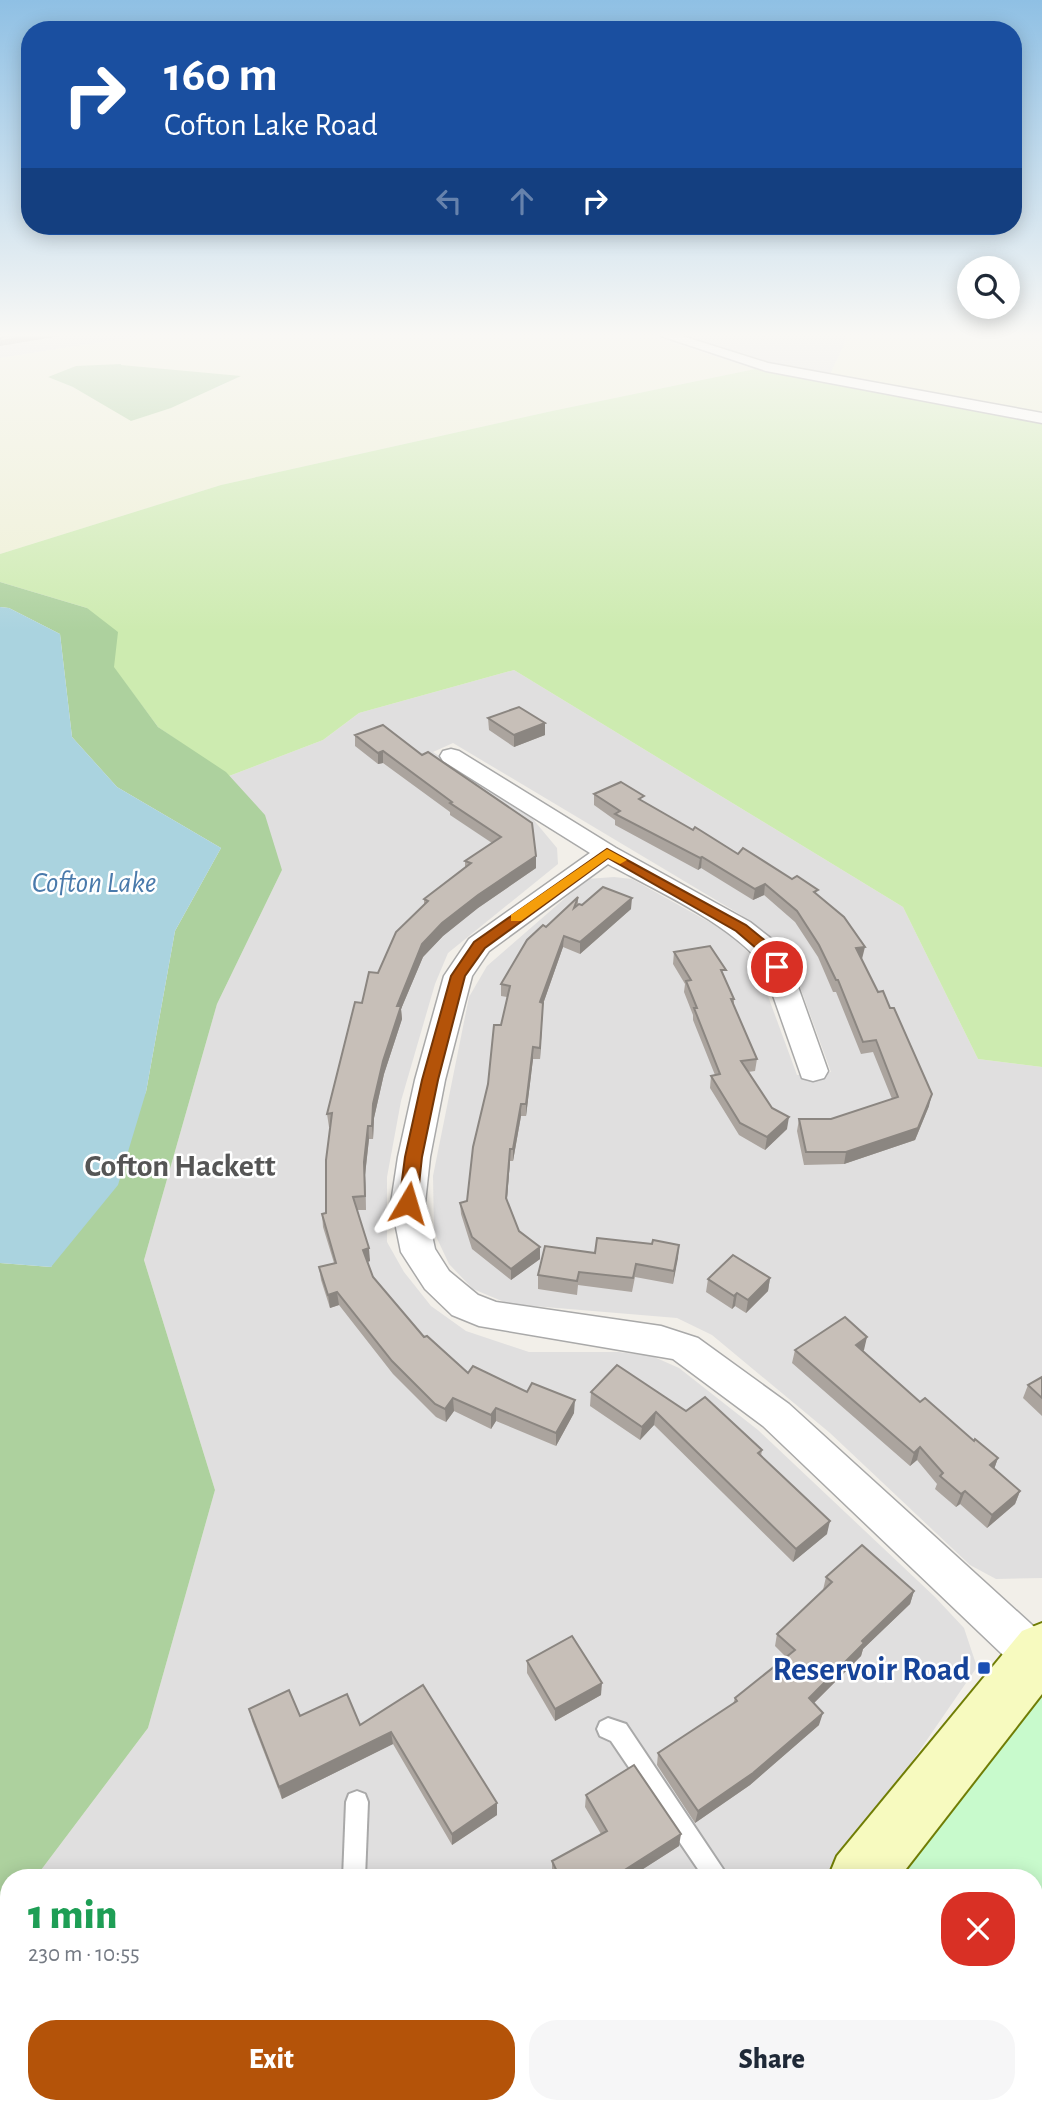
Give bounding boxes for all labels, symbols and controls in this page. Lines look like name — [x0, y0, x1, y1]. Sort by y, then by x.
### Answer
icon: right — [49, 49, 140, 140]
text: 160 m — [164, 51, 278, 100]
text: Cofton Lake Road — [164, 109, 378, 141]
icon: left — [430, 182, 468, 220]
icon: ahead — [503, 182, 541, 220]
icon: right — [576, 182, 614, 220]
map controls — [957, 256, 1020, 319]
button: search — [957, 256, 1020, 319]
water label: Cofton Lake — [32, 868, 156, 898]
pin — [747, 937, 807, 997]
icon: arrive — [758, 948, 796, 986]
district label: Cofton Hackett — [84, 1150, 276, 1182]
position arrow — [371, 1166, 445, 1240]
place label: Reservoir Road — [773, 1654, 970, 1687]
marker: Reservoir Road — [976, 1660, 992, 1676]
button: close — [941, 1892, 1015, 1966]
text: 1 min — [28, 1894, 117, 1936]
text: 230 m · 10:55 — [28, 1943, 140, 1966]
button: Exit — [28, 2020, 515, 2100]
button: Share — [529, 2020, 1015, 2100]

